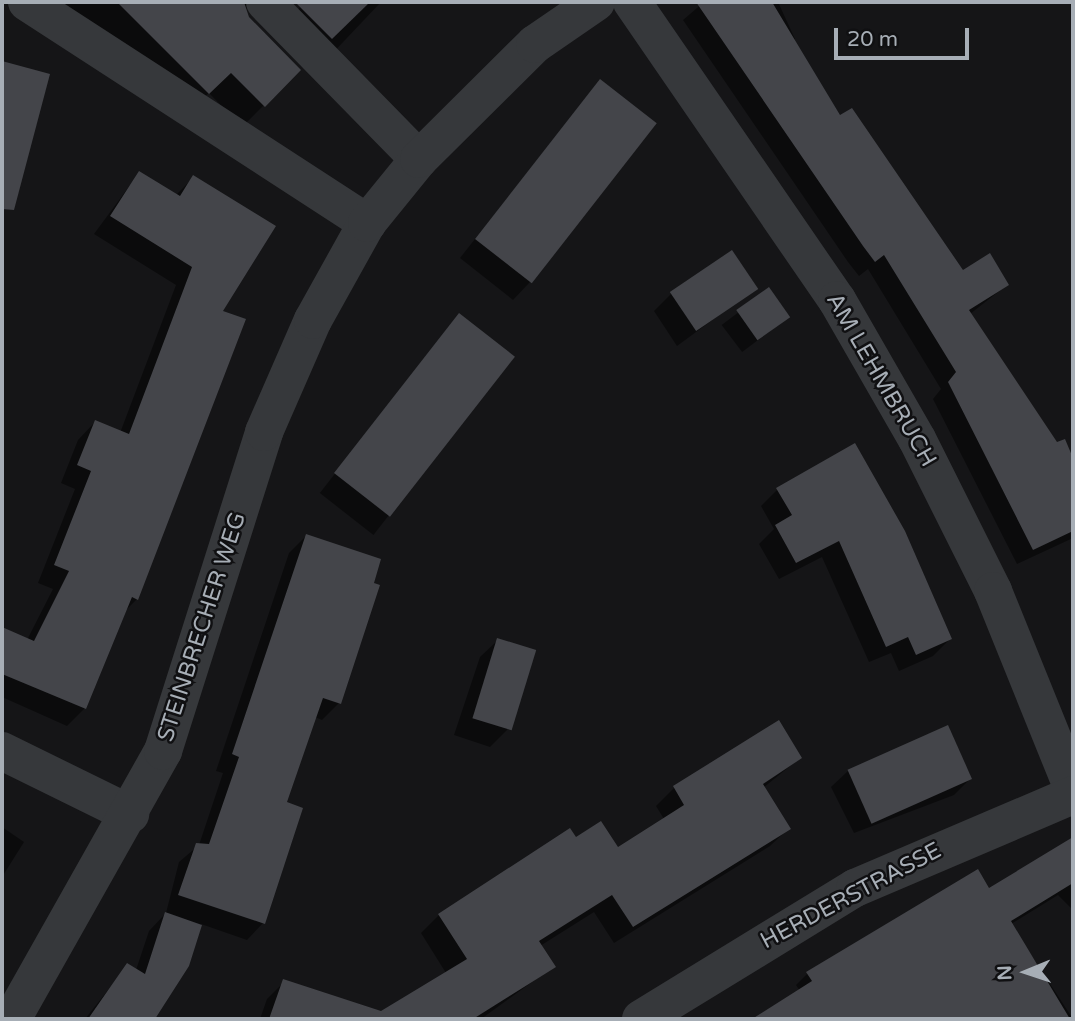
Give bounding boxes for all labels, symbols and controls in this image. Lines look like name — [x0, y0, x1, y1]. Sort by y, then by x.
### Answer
scale bar — [837, 14, 972, 58]
text: 20 m — [847, 27, 898, 52]
street label: AM LEHMBRUCH — [820, 288, 942, 472]
street label: STEINBRECHER WEG — [152, 509, 252, 745]
street label: HERDERSTRASSE — [756, 837, 946, 955]
north arrow — [991, 937, 1061, 1007]
text: N — [994, 965, 1016, 981]

